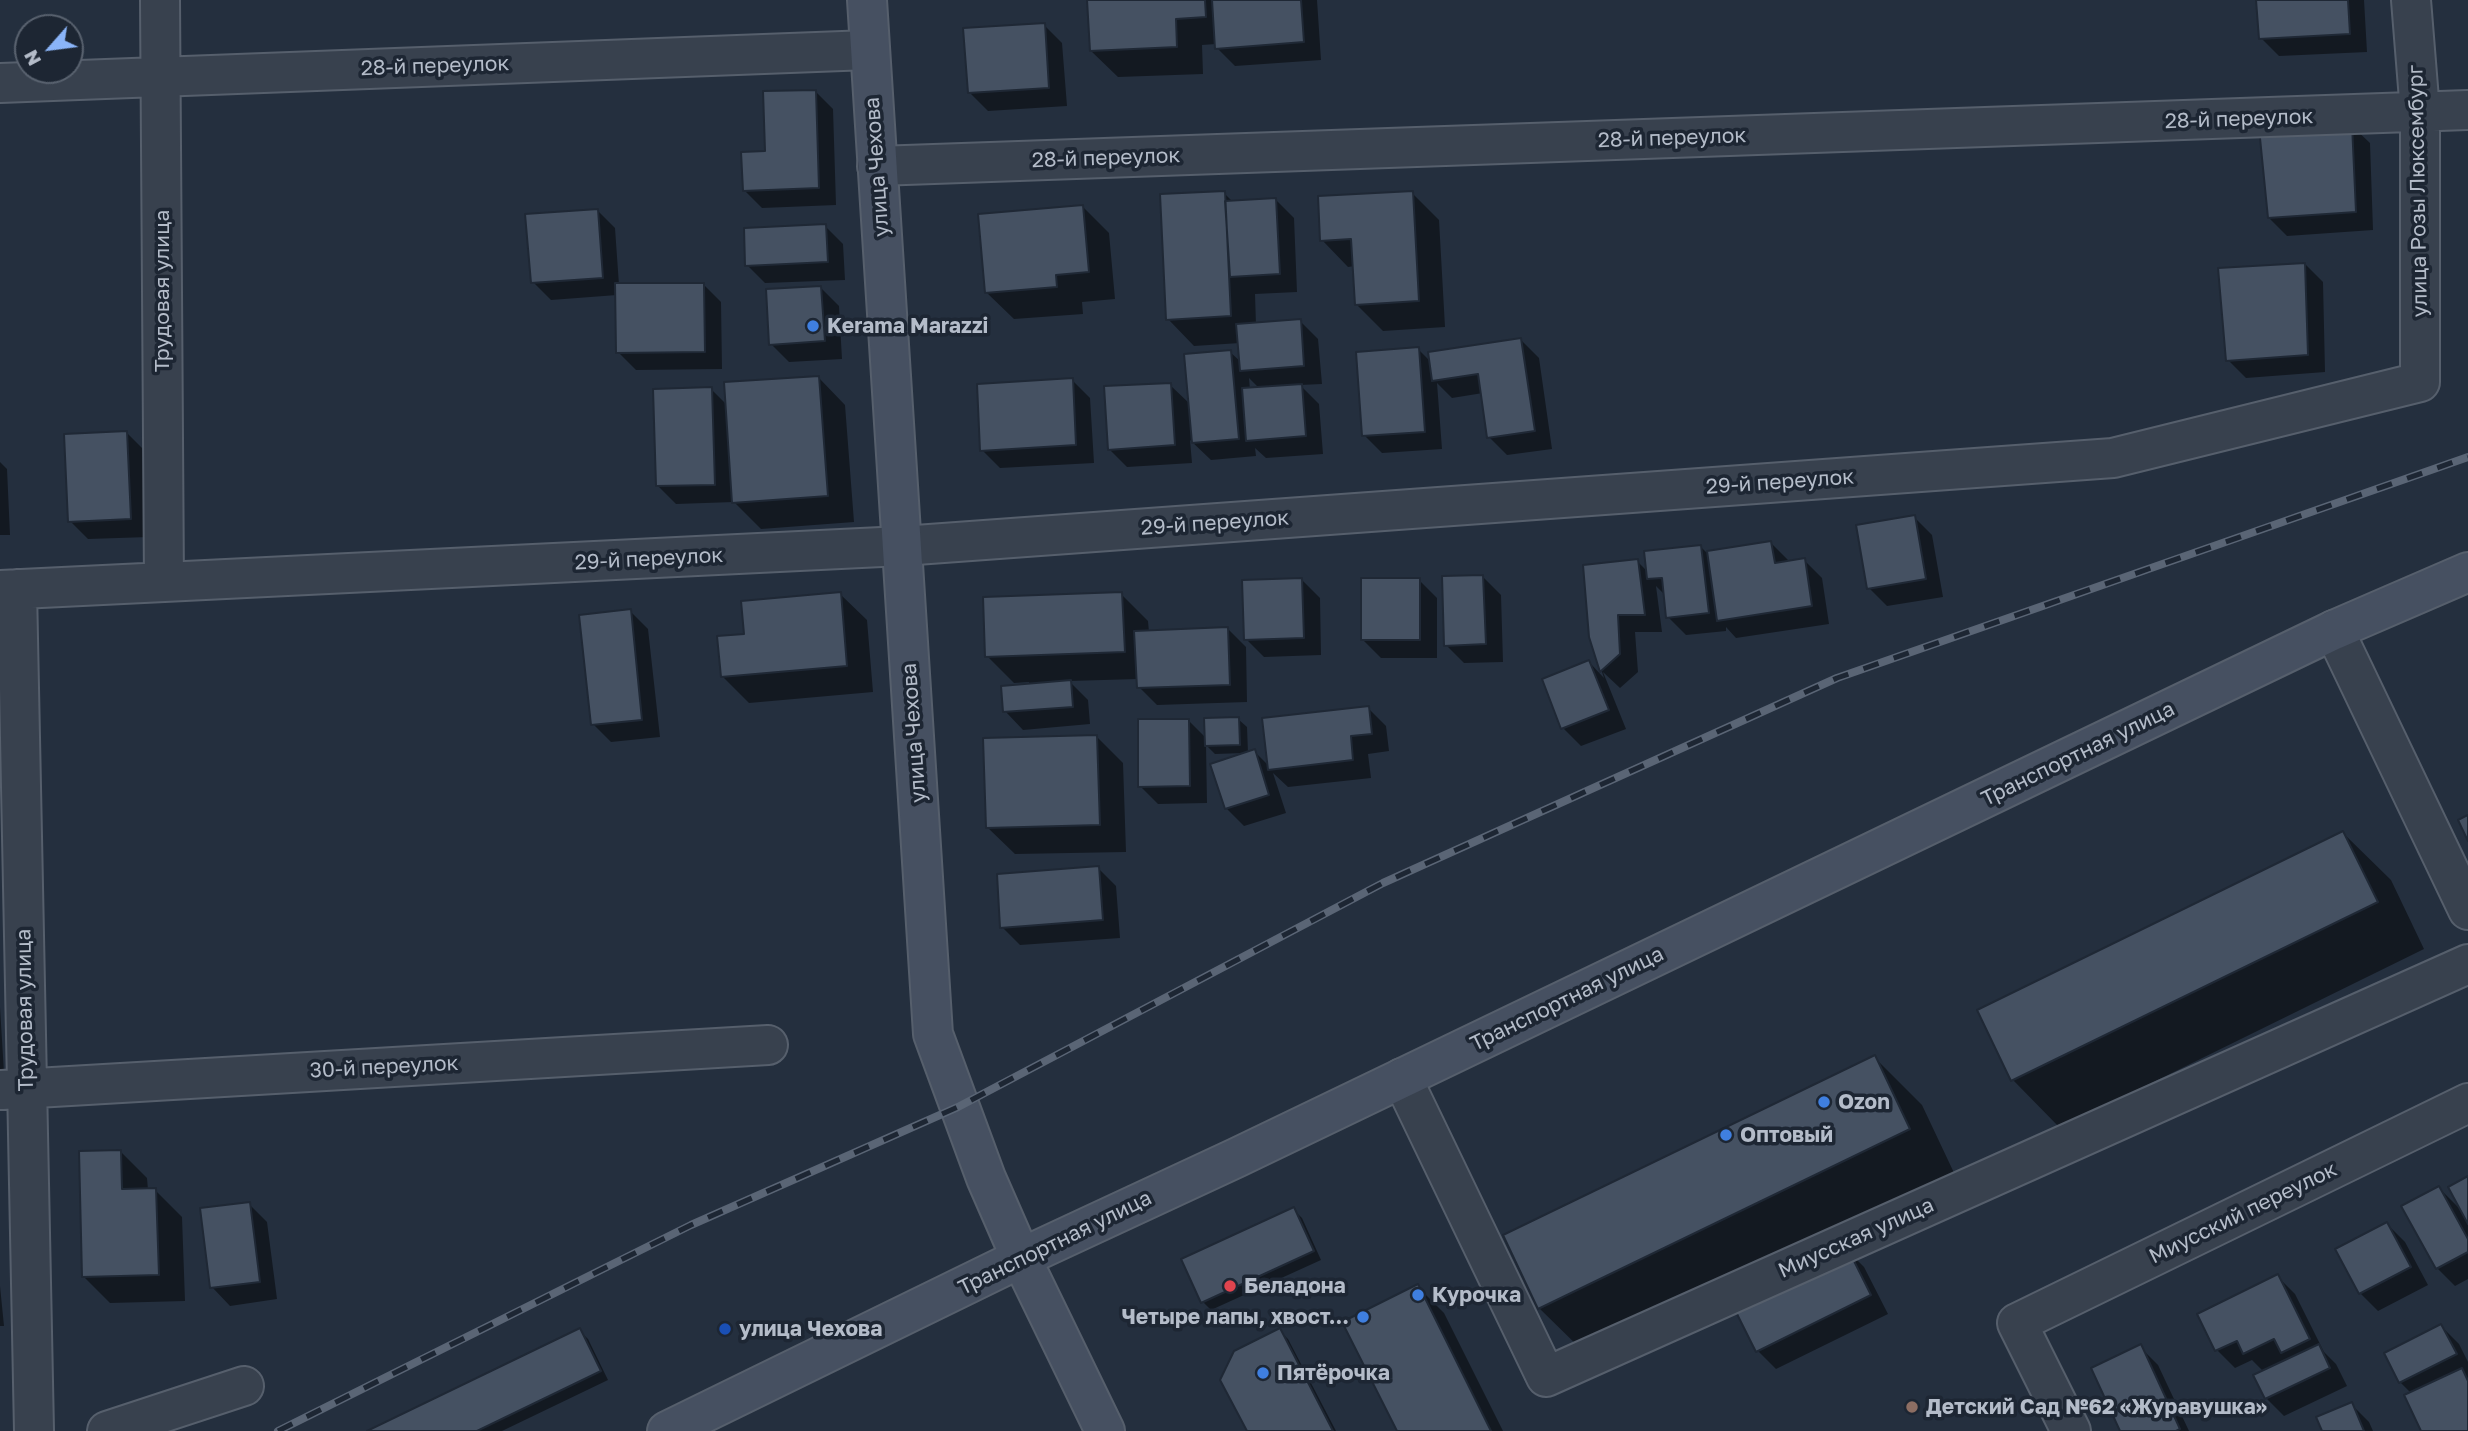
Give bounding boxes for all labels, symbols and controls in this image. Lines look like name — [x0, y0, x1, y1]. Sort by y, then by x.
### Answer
north arrow — [14, 14, 84, 84]
text: N — [18, 46, 45, 70]
street label: 28-й переулок — [360, 51, 510, 81]
street label: улица Розы Люксембург — [2403, 64, 2433, 318]
street label: улица Чехова — [860, 96, 894, 238]
street label: 28-й переулок — [2164, 104, 2314, 134]
street label: 28-й переулок — [1597, 123, 1747, 153]
street label: 28-й переулок — [1031, 143, 1181, 173]
street label: Трудовая улица — [149, 210, 175, 372]
place label: Kerama Marazzi — [827, 313, 988, 339]
marker: Kerama Marazzi — [805, 318, 821, 334]
street label: 29-й переулок — [1705, 464, 1855, 500]
street label: 29-й переулок — [1140, 505, 1290, 541]
street label: 29-й переулок — [574, 543, 724, 575]
street label: улица Чехова — [897, 662, 931, 804]
street label: Транспортная улица — [1977, 696, 2179, 812]
street label: Трудовая улица — [11, 929, 39, 1091]
street label: Транспортная улица — [1466, 941, 1668, 1057]
street label: 30-й переулок — [309, 1051, 459, 1083]
place label: Ozon — [1838, 1089, 1890, 1115]
marker: Ozon — [1816, 1094, 1832, 1110]
place label: Оптовый — [1740, 1122, 1833, 1148]
marker: Оптовый — [1718, 1127, 1734, 1143]
street label: Миусский переулок — [2145, 1157, 2341, 1269]
street label: Транспортная улица — [954, 1185, 1156, 1301]
street label: Миусская улица — [1774, 1192, 1938, 1284]
place label: Беладона — [1244, 1273, 1346, 1299]
marker: Беладона — [1222, 1278, 1238, 1294]
place label: Курочка — [1432, 1282, 1521, 1308]
marker: Курочка — [1410, 1287, 1426, 1303]
place label: Четыре лапы, хвост... — [1121, 1304, 1349, 1330]
marker: Четыре лапы, хвост... — [1355, 1309, 1371, 1325]
place label: улица Чехова — [739, 1316, 882, 1342]
marker: улица Чехова — [717, 1321, 733, 1337]
place label: Пятёрочка — [1277, 1360, 1390, 1386]
marker: Пятёрочка — [1255, 1365, 1271, 1381]
place label: Детский Сад №62 «Журавушка» — [1926, 1394, 2267, 1420]
marker: Детский Сад №62 «Журавушка» — [1904, 1399, 1920, 1415]

